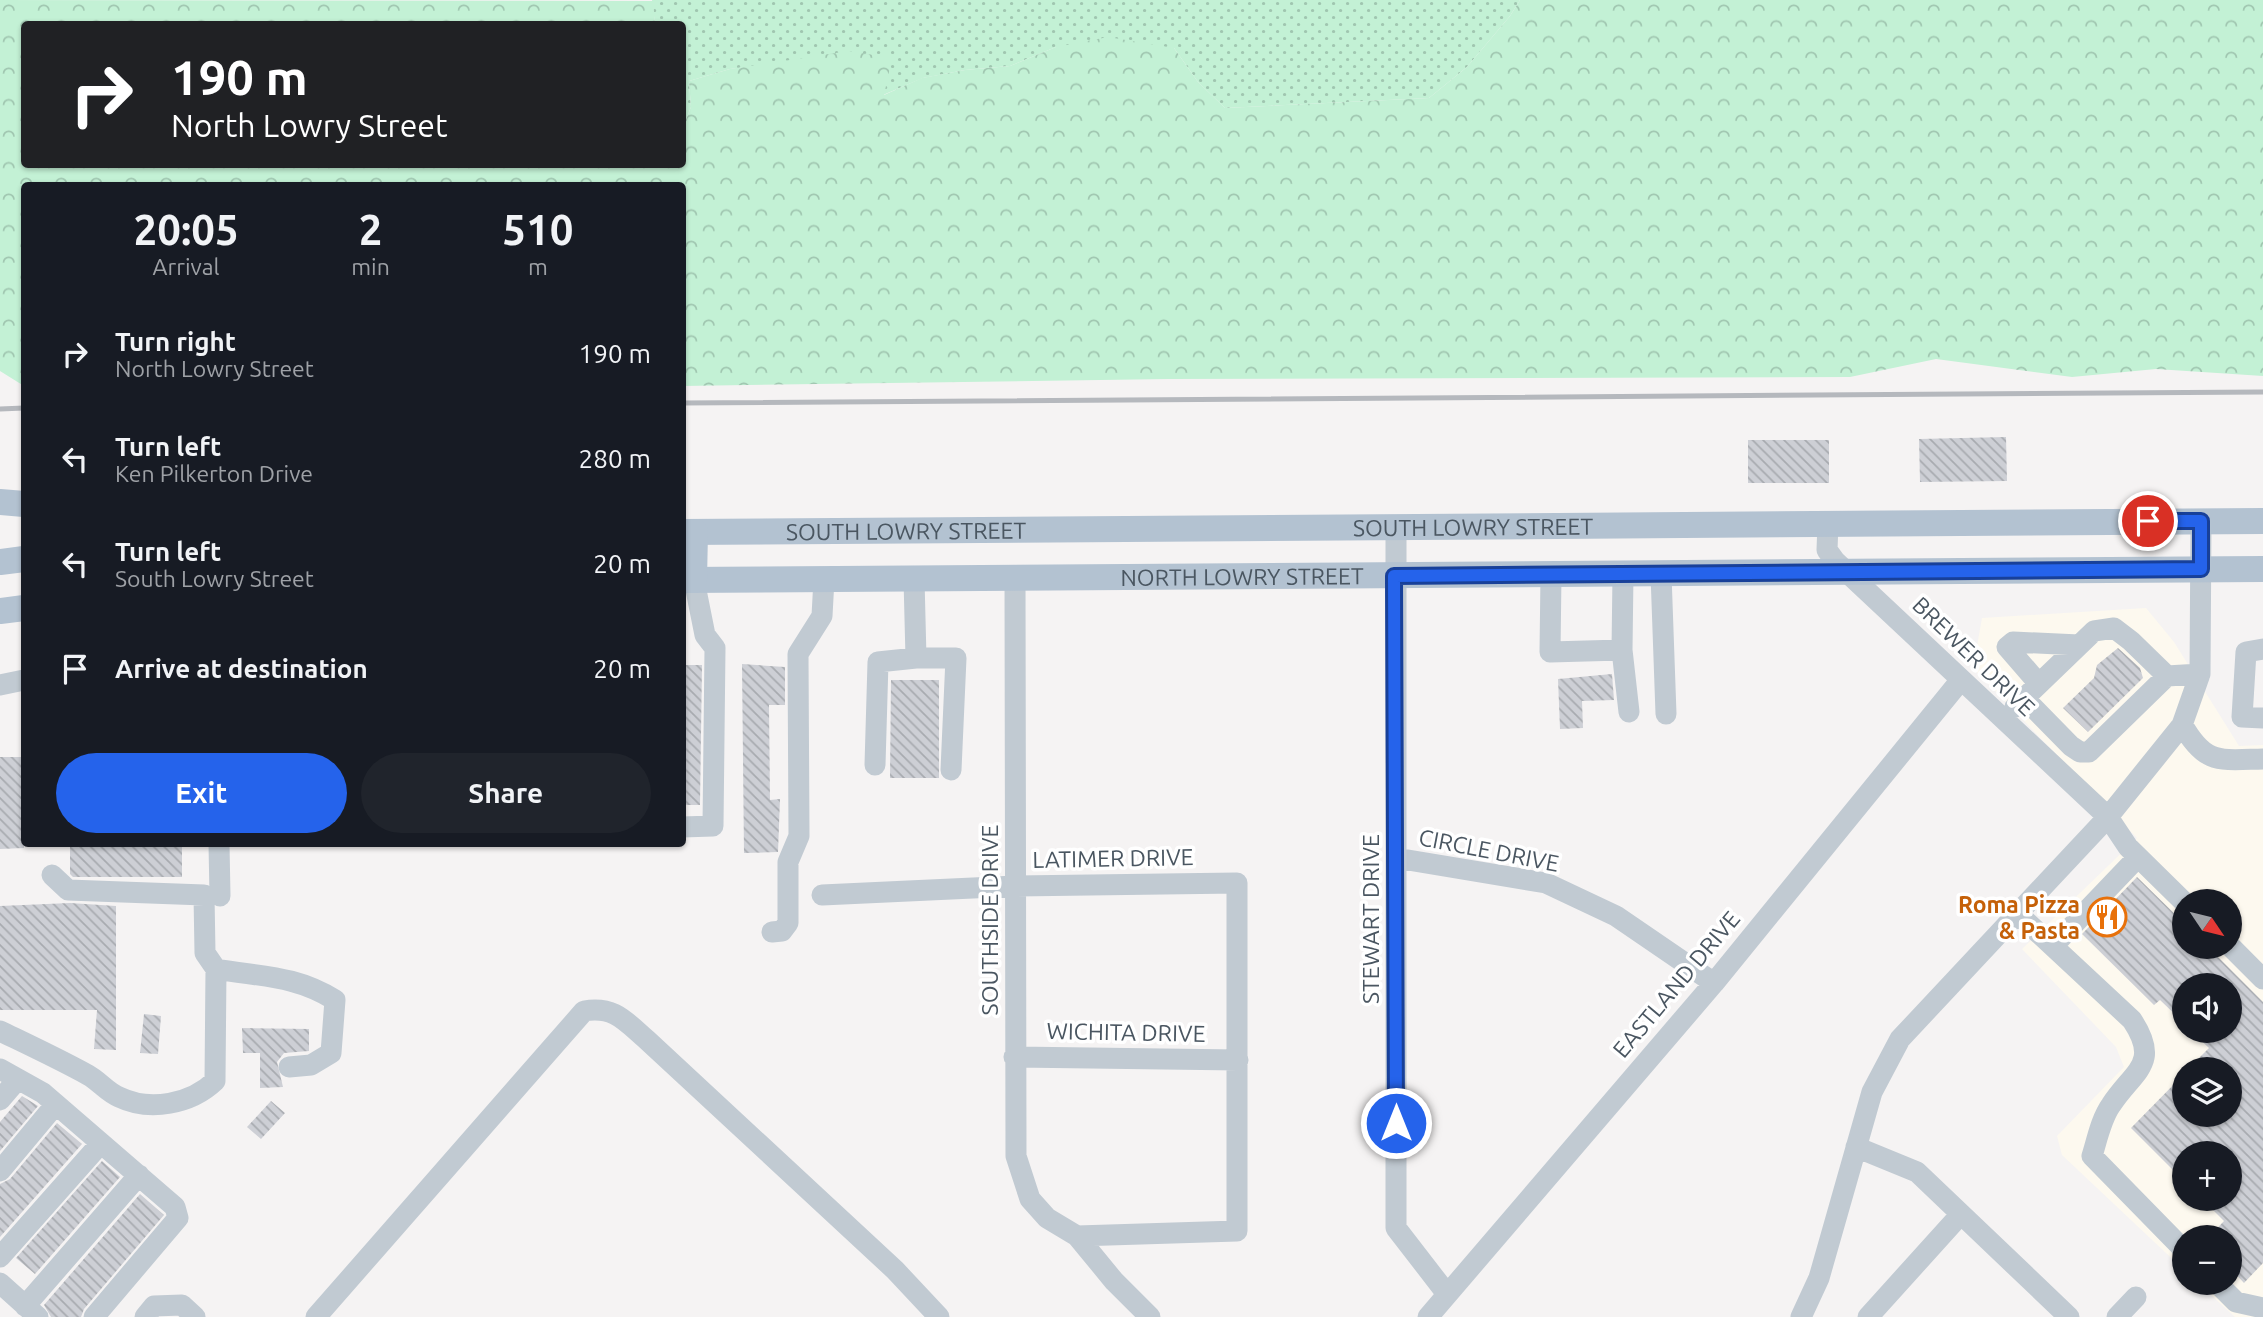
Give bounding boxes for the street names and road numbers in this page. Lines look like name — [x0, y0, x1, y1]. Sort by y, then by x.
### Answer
street label: SOUTH LOWRY STREET — [1353, 513, 1593, 540]
street label: SOUTH LOWRY STREET — [786, 517, 1026, 544]
street label: NORTH LOWRY STREET — [1120, 563, 1364, 589]
street label: BREWER DRIVE — [1908, 592, 2040, 720]
street label: CIRCLE DRIVE — [1417, 824, 1561, 876]
street label: SOUTHSIDE DRIVE — [977, 825, 1002, 1015]
street label: STEWART DRIVE — [1358, 834, 1383, 1004]
street label: LATIMER DRIVE — [1032, 844, 1194, 872]
street label: EASTLAND DRIVE — [1608, 906, 1744, 1062]
street label: WICHITA DRIVE — [1046, 1018, 1206, 1046]

